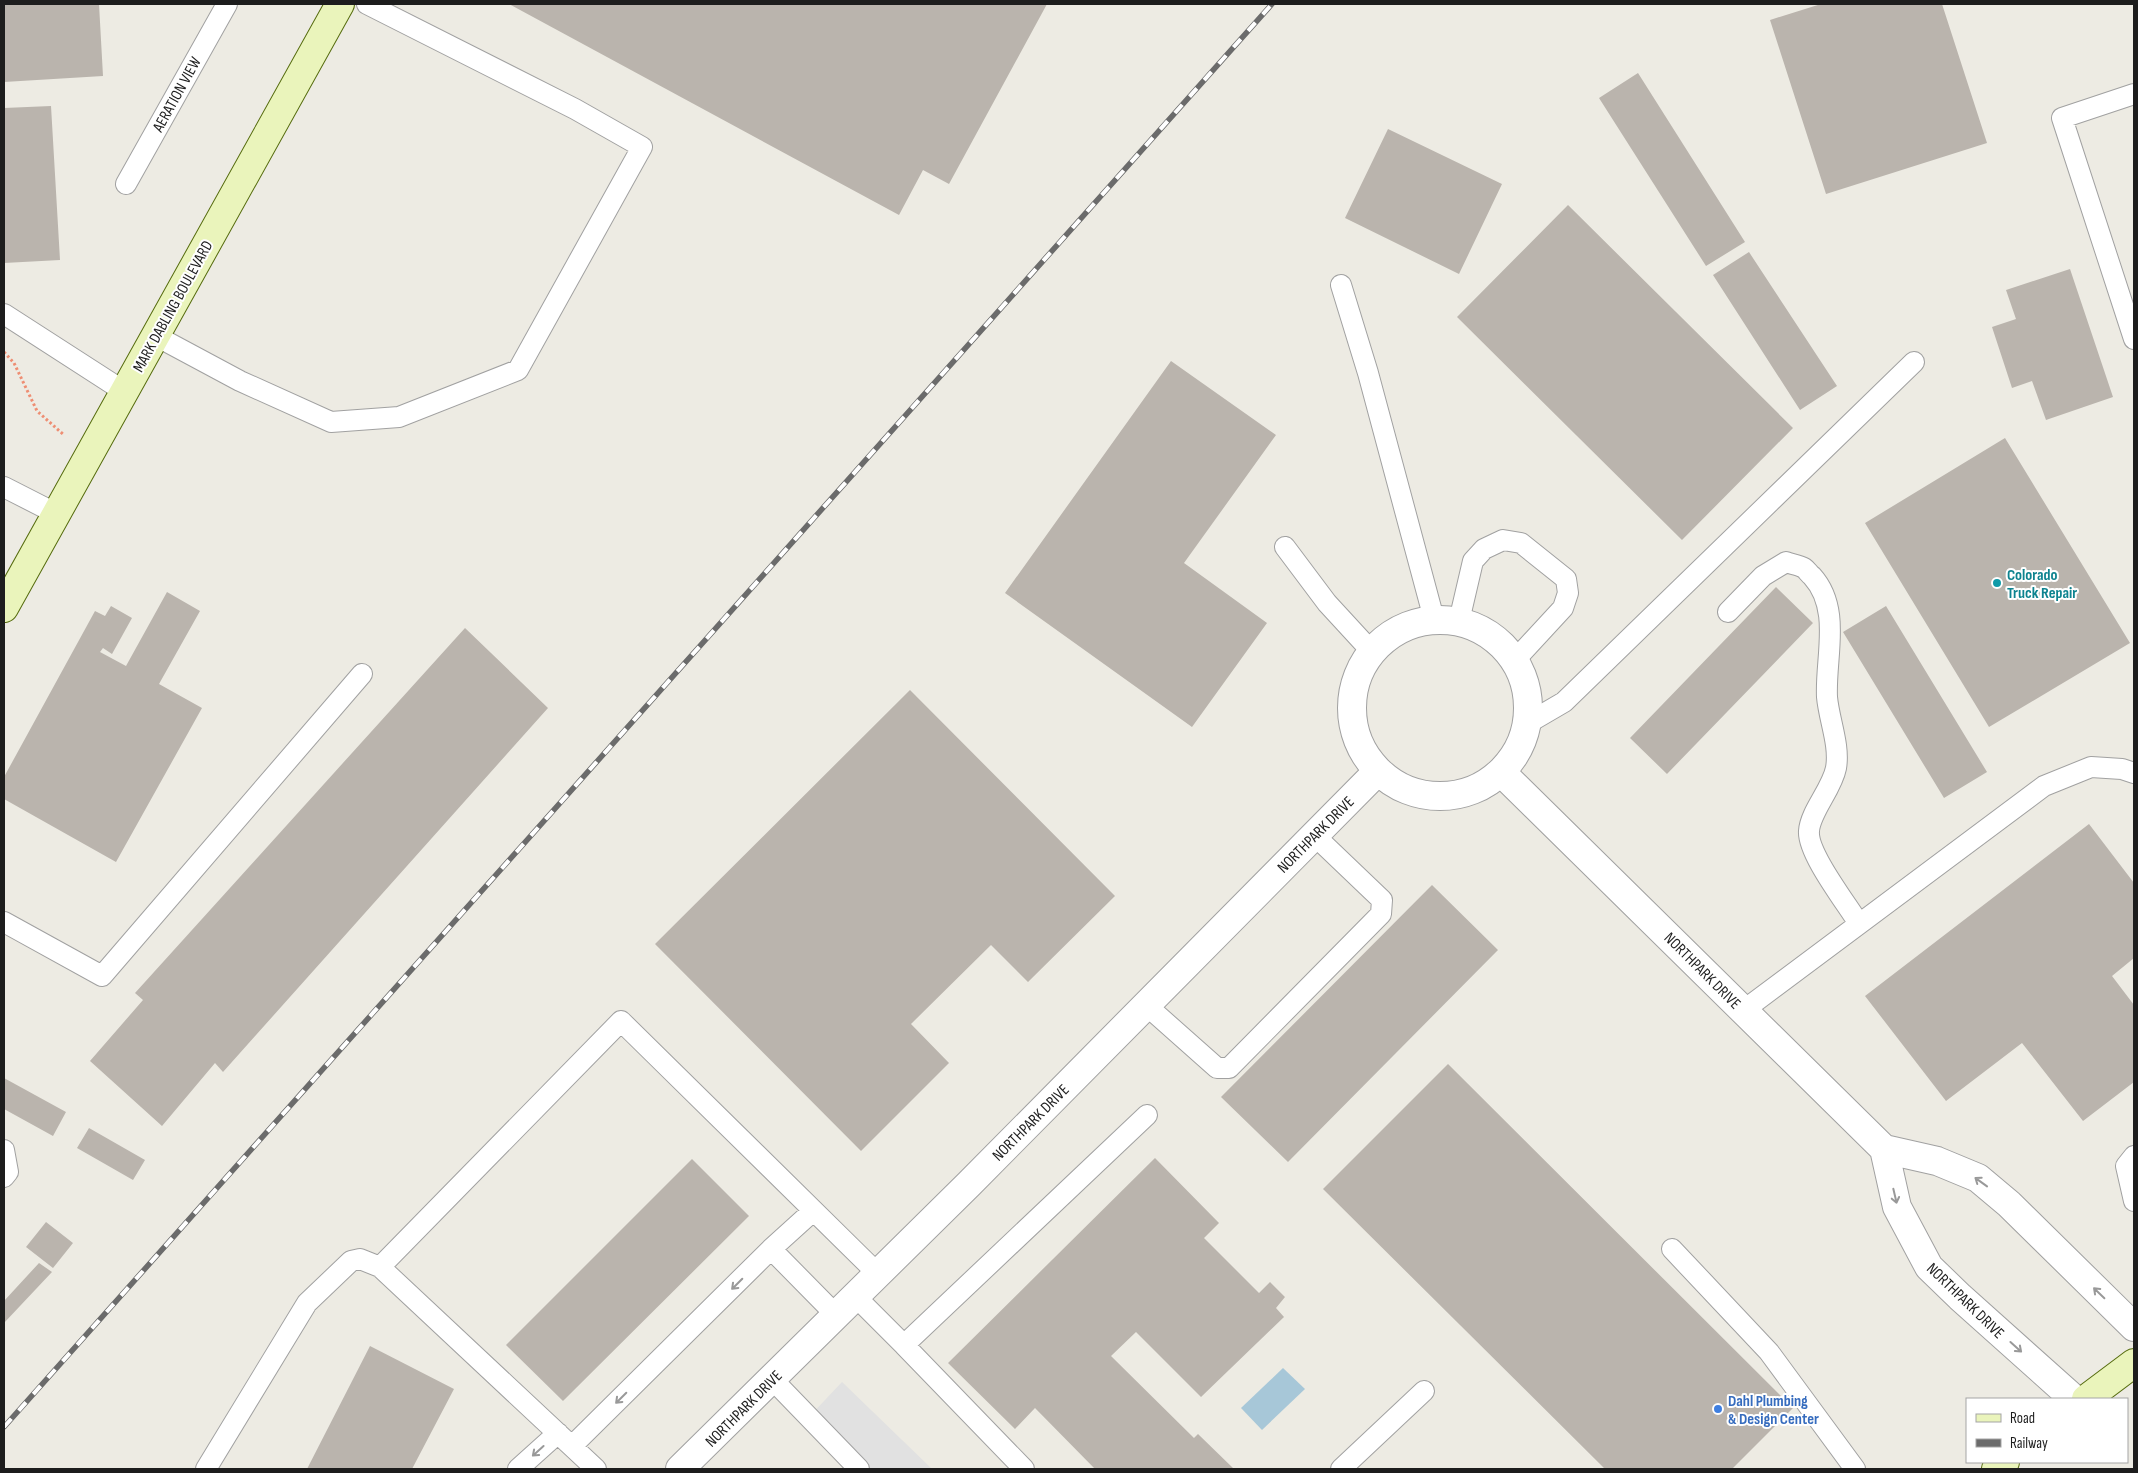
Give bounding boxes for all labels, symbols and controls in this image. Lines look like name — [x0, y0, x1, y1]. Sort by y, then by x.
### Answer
street label: AERATION VIEW — [148, 53, 206, 136]
street label: MARK DABLING BOULEVARD — [129, 238, 217, 376]
place label: Colorado Truck Repair — [2007, 566, 2077, 603]
marker: Colorado Truck Repair — [1991, 577, 2003, 589]
street label: NORTHPARK DRIVE — [1274, 793, 1358, 877]
street label: NORTHPARK DRIVE — [1660, 929, 1744, 1013]
street label: NORTHPARK DRIVE — [989, 1081, 1073, 1165]
one-way arrow — [1974, 1177, 1988, 1187]
one-way arrow — [1891, 1188, 1900, 1204]
street label: NORTHPARK DRIVE — [1922, 1259, 2008, 1343]
one-way arrow — [730, 1278, 743, 1290]
one-way arrow — [2093, 1287, 2106, 1299]
one-way arrow — [2010, 1342, 2023, 1353]
street label: NORTHPARK DRIVE — [702, 1367, 786, 1451]
one-way arrow — [615, 1392, 627, 1404]
place label: Dahl Plumbing & Design Center — [1728, 1392, 1819, 1429]
legend — [1966, 1398, 2128, 1463]
marker: Dahl Plumbing & Design Center — [1712, 1403, 1724, 1415]
text: Road — [2010, 1409, 2035, 1428]
text: Railway — [2010, 1434, 2048, 1453]
one-way arrow — [531, 1445, 544, 1457]

